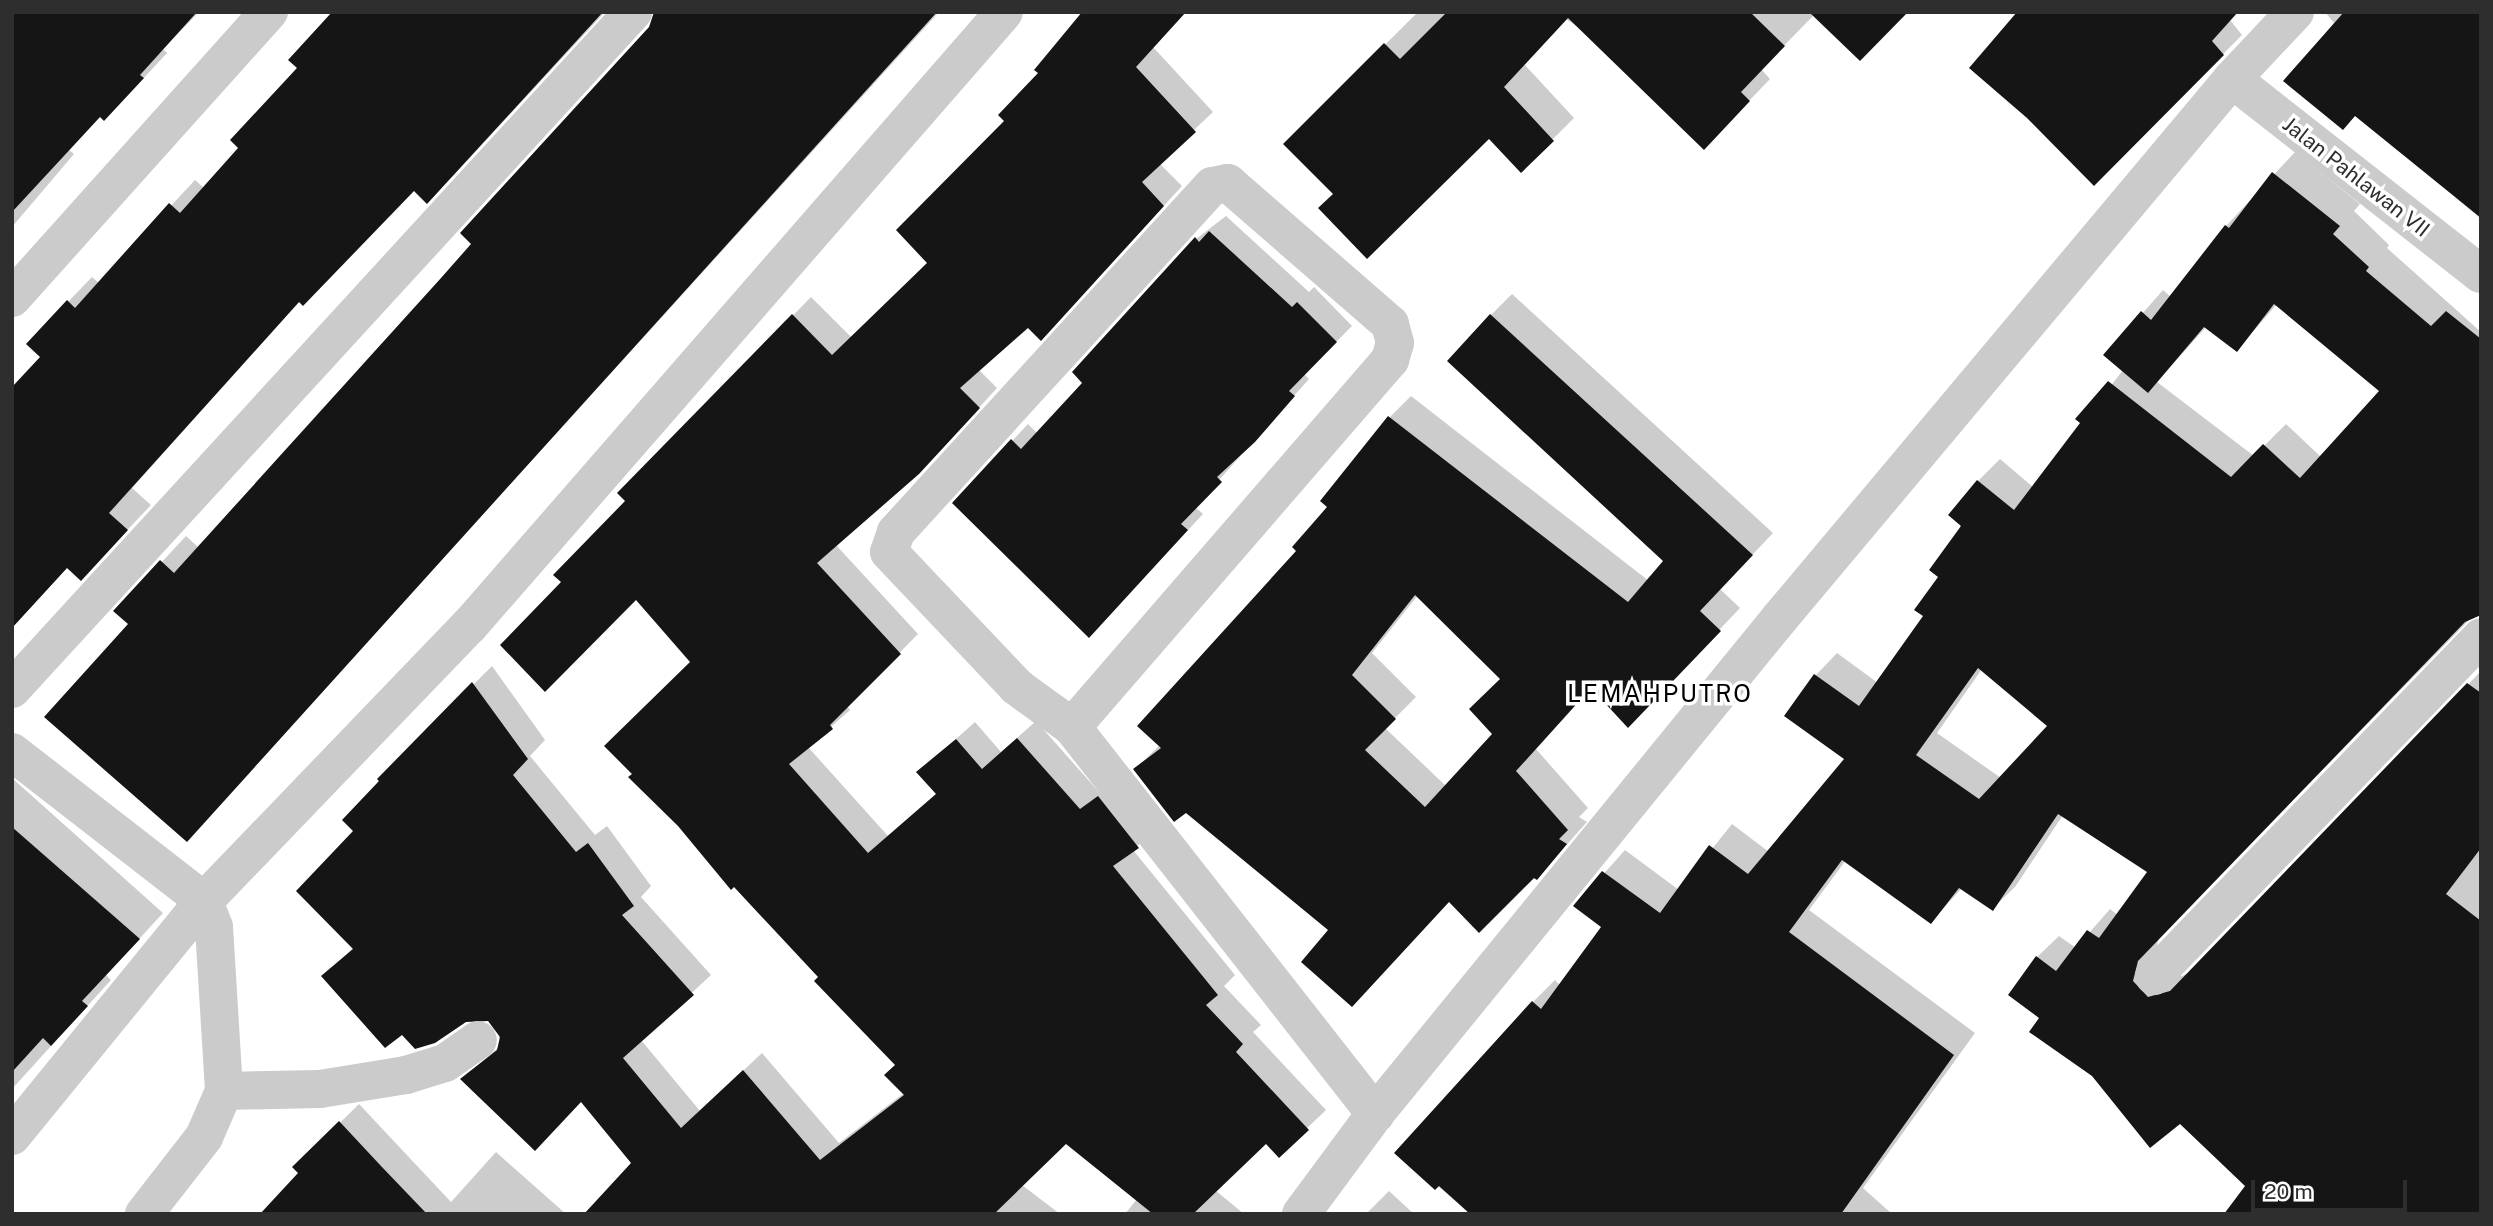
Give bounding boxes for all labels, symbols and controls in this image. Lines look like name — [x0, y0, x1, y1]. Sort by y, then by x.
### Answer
street label: Jalan Pahlawan VII — [2277, 112, 2435, 242]
district label: LEMAHPUTRO — [1568, 680, 1752, 708]
scale bar — [2255, 1166, 2411, 1210]
text: 20 m — [2264, 1179, 2313, 1204]

